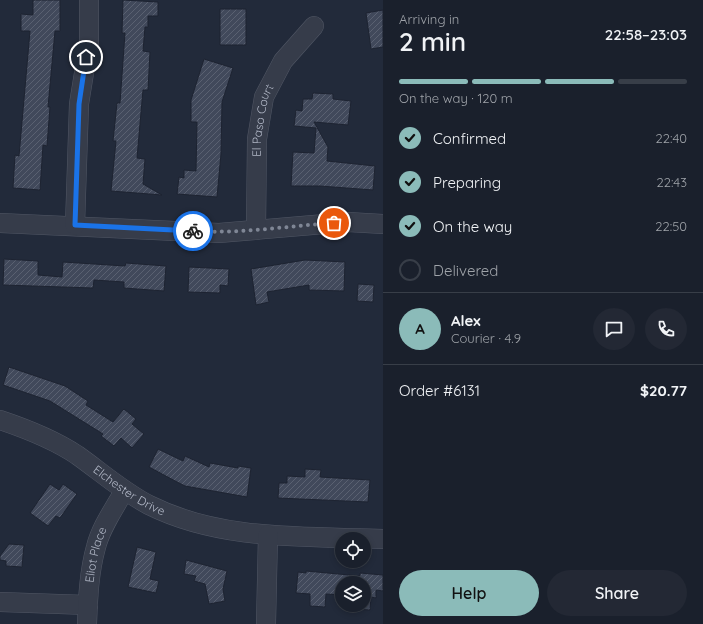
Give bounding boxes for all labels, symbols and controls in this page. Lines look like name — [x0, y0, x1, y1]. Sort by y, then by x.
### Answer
text: Arriving in — [399, 11, 459, 27]
text: 2 min — [399, 25, 466, 58]
text: 22:58–23:03 — [605, 25, 687, 44]
pin — [69, 40, 103, 74]
icon: home — [75, 46, 97, 68]
street label: El Paso Court — [249, 81, 276, 157]
text: On the way · 120 m — [399, 90, 513, 106]
icon: check — [399, 127, 421, 149]
text: Confirmed — [433, 129, 506, 148]
text: 22:40 — [656, 130, 687, 146]
icon: check — [399, 171, 421, 193]
text: Preparing — [433, 173, 501, 192]
text: 22:43 — [657, 174, 687, 190]
pin — [317, 206, 351, 240]
courier — [173, 211, 213, 251]
icon: bag — [323, 212, 345, 234]
icon: check — [399, 215, 421, 237]
text: On the way — [433, 217, 512, 236]
text: 22:50 — [655, 218, 687, 234]
icon: bike — [182, 220, 204, 242]
text: Delivered — [433, 261, 498, 280]
button: chat — [593, 308, 635, 350]
button: phone — [645, 308, 687, 350]
text: Alex — [451, 311, 481, 330]
text: A — [415, 319, 425, 338]
text: Courier · 4.9 — [451, 330, 521, 346]
text: Order #6131 — [399, 381, 480, 400]
text: $20.77 — [640, 381, 687, 400]
street label: Elchester Drive — [90, 462, 168, 518]
street label: Eliot Place — [82, 524, 110, 583]
map controls — [335, 532, 371, 612]
button: locate — [335, 532, 371, 568]
button: Help — [399, 570, 539, 616]
button: Share — [547, 570, 687, 616]
button: layers — [335, 576, 371, 612]

